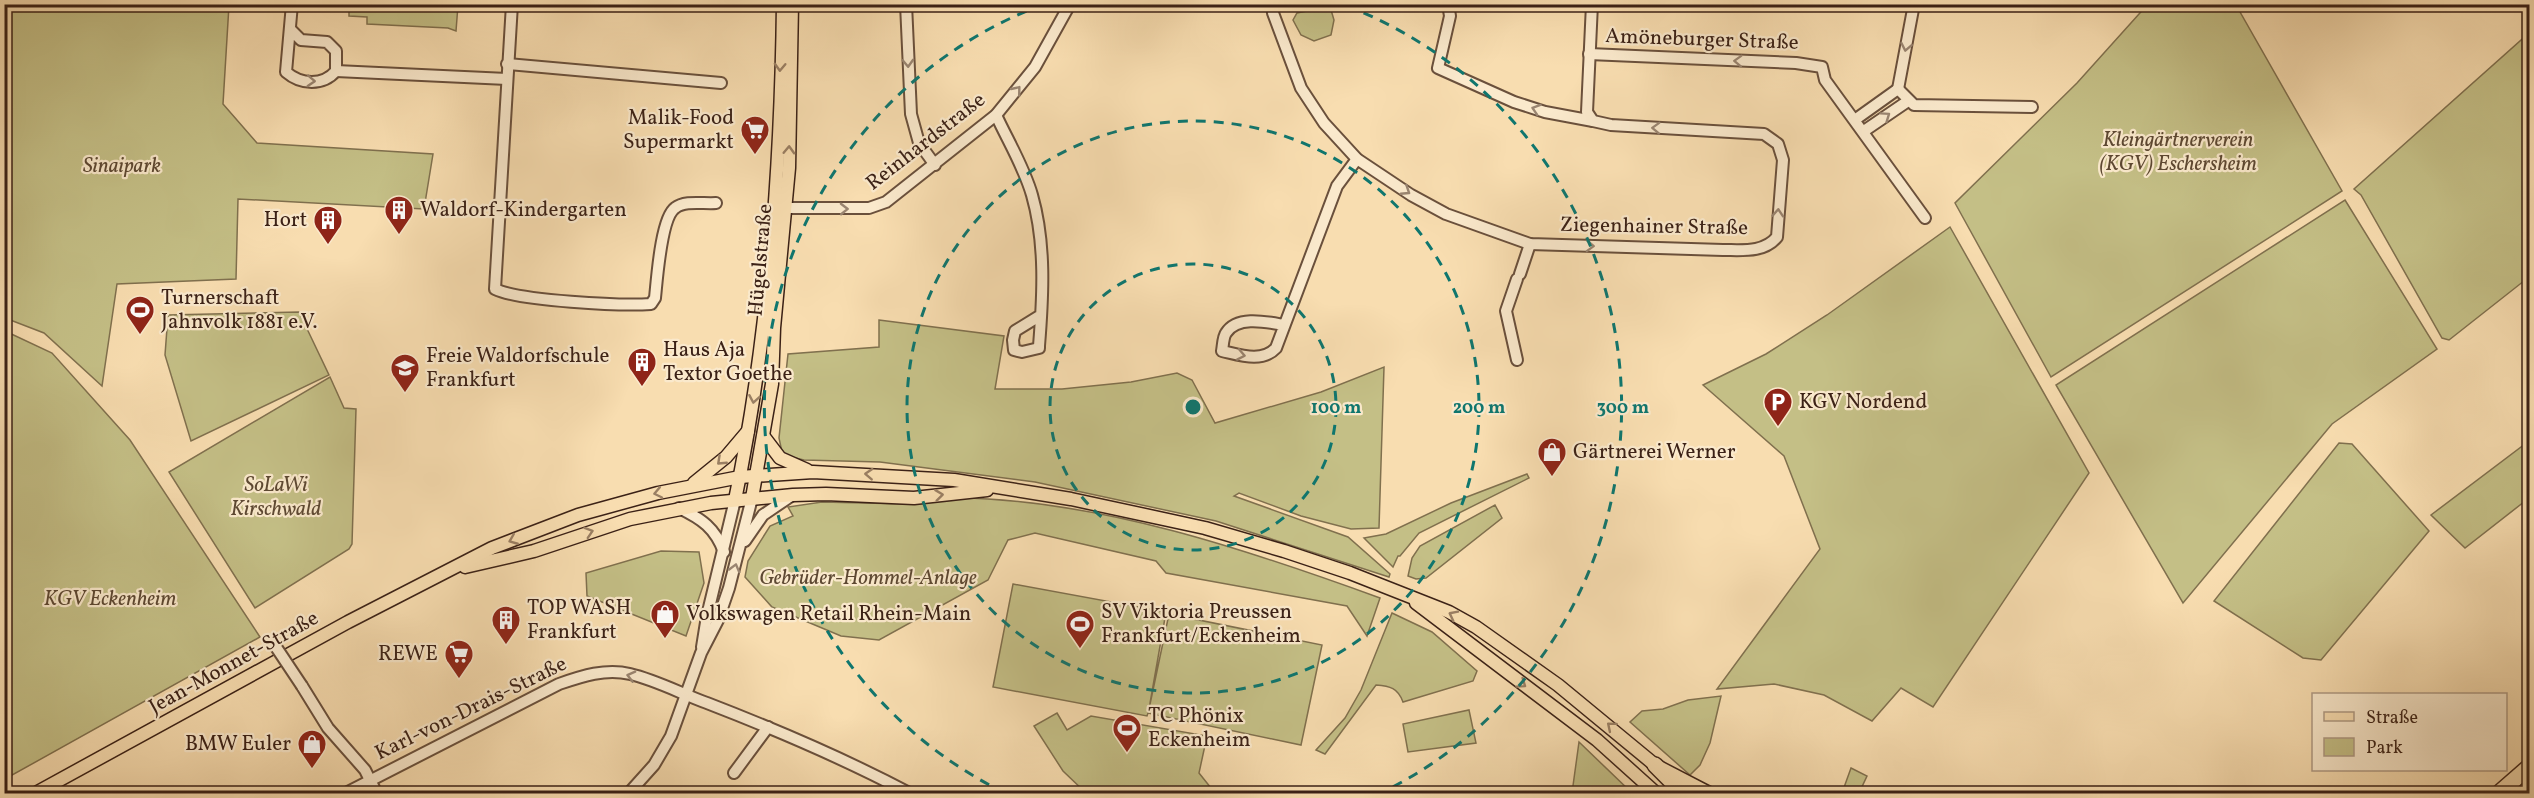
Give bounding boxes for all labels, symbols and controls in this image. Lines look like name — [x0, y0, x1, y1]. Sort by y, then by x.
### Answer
street label: Amöneburger Straße — [1605, 22, 1799, 58]
one-way arrow — [1900, 41, 1913, 51]
one-way arrow — [1733, 54, 1742, 67]
one-way arrow — [901, 58, 914, 67]
one-way arrow — [774, 63, 787, 72]
one-way arrow — [307, 75, 316, 88]
street label: Reinhardstraße — [860, 86, 992, 198]
one-way arrow — [1009, 86, 1020, 97]
place label: Malik-Food Supermarkt — [623, 104, 734, 157]
one-way arrow — [1531, 104, 1542, 116]
one-way arrow — [1879, 112, 1890, 123]
supermarket icon: Malik-Food Supermarkt — [739, 114, 771, 156]
one-way arrow — [1652, 121, 1661, 134]
park label: Kleingärtnerverein (KGV) Eschersheim — [2099, 126, 2257, 179]
one-way arrow — [783, 145, 796, 154]
park label: Sinaipark — [83, 152, 161, 181]
one-way arrow — [1400, 184, 1410, 196]
building icon: Waldorf-Kindergarten — [383, 194, 415, 236]
place label: Waldorf-Kindergarten — [420, 196, 627, 225]
street label: Hügelstraße — [742, 203, 780, 317]
one-way arrow — [840, 203, 849, 215]
building icon: Hort — [312, 204, 344, 246]
place label: Hort — [264, 206, 307, 235]
one-way arrow — [1772, 208, 1785, 217]
street label: Ziegenhainer Straße — [1560, 211, 1748, 243]
one-way arrow — [1585, 240, 1594, 252]
place label: Turnerschaft Jahnvolk 1881 e.V. — [161, 284, 317, 337]
sports icon: Turnerschaft Jahnvolk 1881 e.V. — [124, 294, 156, 336]
place label: Haus Aja Textor Goethe — [663, 336, 792, 389]
place label: Freie Waldorfschule Frankfurt — [426, 342, 610, 395]
building icon: Haus Aja Textor Goethe — [626, 346, 658, 388]
one-way arrow — [1236, 348, 1246, 361]
school or university icon: Freie Waldorfschule Frankfurt — [389, 352, 421, 394]
parking icon: KGV Nordend — [1762, 386, 1794, 428]
place label: KGV Nordend — [1799, 388, 1927, 417]
one-way arrow — [748, 393, 761, 403]
text: 100 m — [1311, 396, 1361, 421]
text: 200 m — [1453, 396, 1505, 421]
text: 300 m — [1597, 396, 1649, 421]
centre of rings — [1183, 397, 1203, 417]
shop icon: Gärtnerei Werner — [1536, 436, 1568, 478]
place label: Gärtnerei Werner — [1573, 438, 1736, 467]
one-way arrow — [718, 454, 728, 465]
one-way arrow — [865, 468, 874, 481]
park label: SoLaWi Kirschwald — [231, 471, 321, 524]
one-way arrow — [654, 486, 664, 499]
one-way arrow — [934, 490, 943, 502]
one-way arrow — [583, 527, 594, 539]
one-way arrow — [509, 533, 520, 545]
one-way arrow — [727, 564, 740, 574]
park label: Gebrüder-Hommel-Anlage — [759, 564, 977, 593]
park label: KGV Eckenheim — [44, 585, 176, 614]
place label: TOP WASH Frankfurt — [527, 594, 631, 647]
shop icon: Volkswagen Retail Rhein-Main — [649, 598, 681, 640]
place label: SV Viktoria Preussen Frankfurt/Eckenheim — [1101, 598, 1301, 651]
place label: Volkswagen Retail Rhein-Main — [686, 600, 971, 629]
street label: Jean-Monnet-Straße — [144, 604, 324, 722]
building icon: TOP WASH Frankfurt — [490, 604, 522, 646]
sports icon: SV Viktoria Preussen Frankfurt/Eckenheim — [1064, 608, 1096, 650]
one-way arrow — [1449, 611, 1460, 622]
supermarket icon: REWE — [443, 638, 475, 680]
place label: REWE — [378, 640, 438, 669]
street label: Karl-von-Drais-Straße — [370, 650, 572, 768]
one-way arrow — [627, 670, 637, 683]
one-way arrow — [1515, 677, 1526, 688]
legend — [2312, 693, 2507, 771]
place label: TC Phönix Eckenheim — [1148, 702, 1250, 755]
text: Straße — [2366, 706, 2418, 731]
sports icon: TC Phönix Eckenheim — [1111, 712, 1143, 754]
one-way arrow — [1607, 723, 1618, 734]
shop icon: BMW Euler — [296, 728, 328, 770]
place label: BMW Euler — [185, 730, 291, 759]
text: Park — [2366, 736, 2403, 761]

